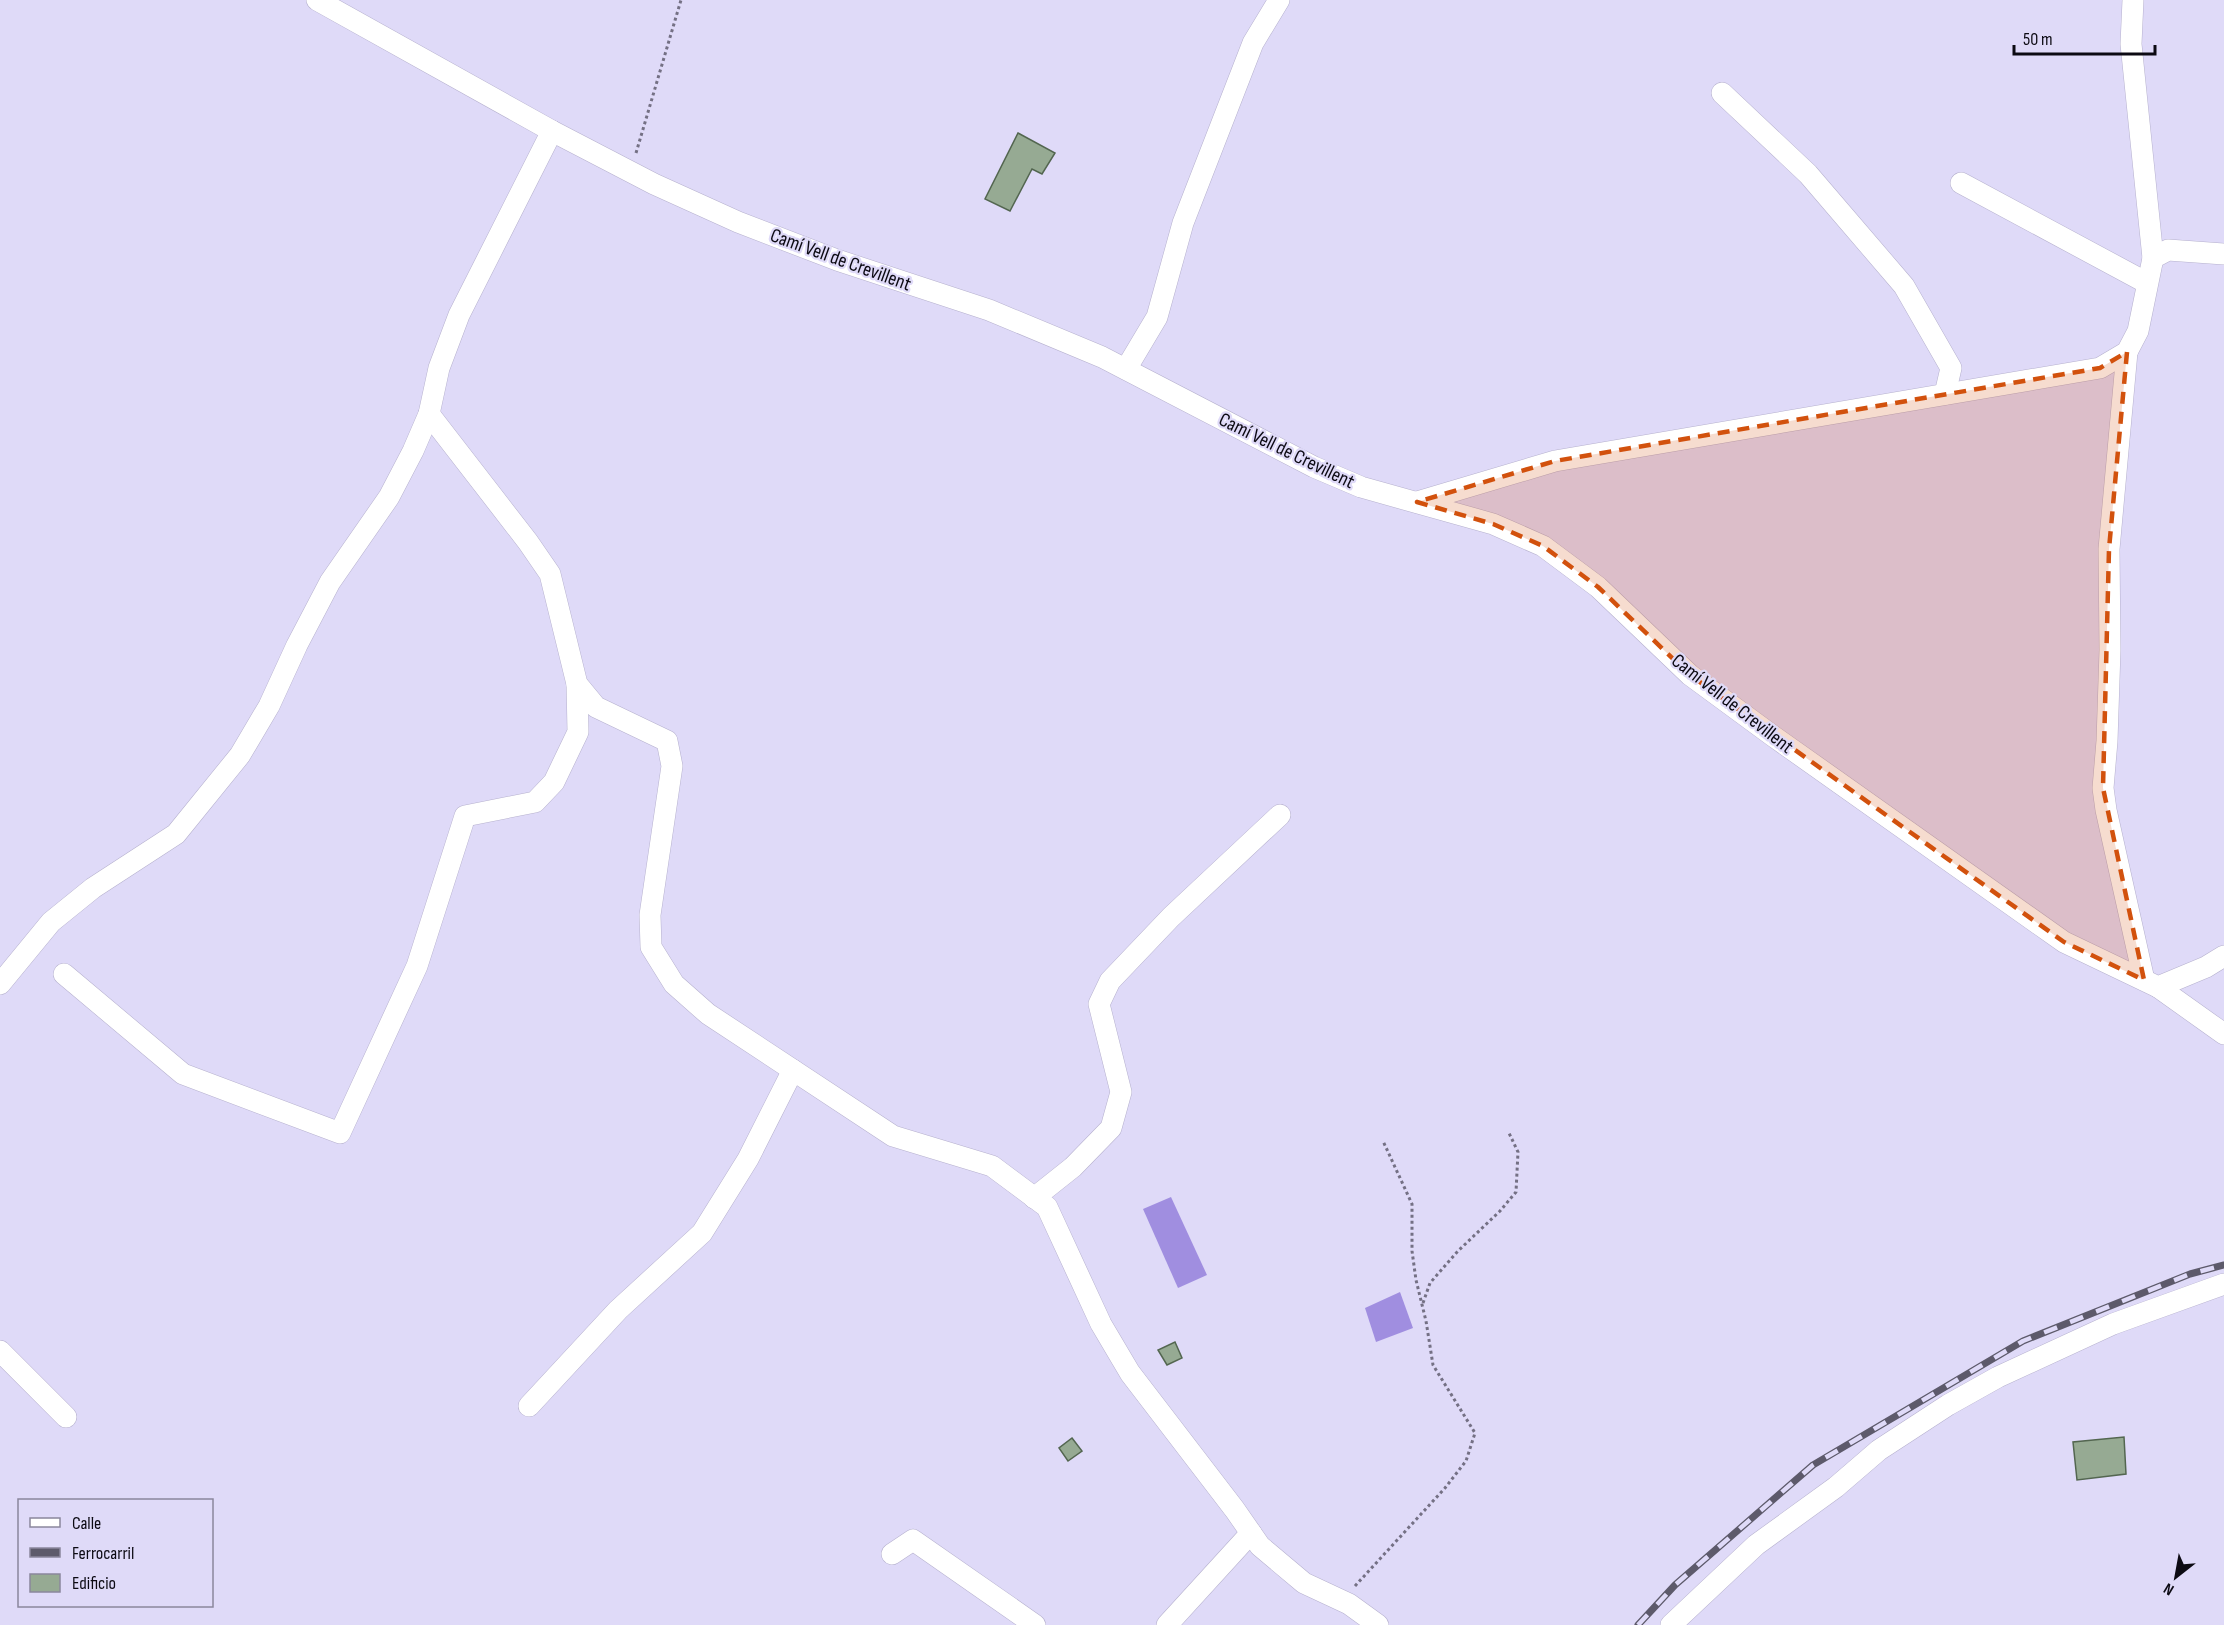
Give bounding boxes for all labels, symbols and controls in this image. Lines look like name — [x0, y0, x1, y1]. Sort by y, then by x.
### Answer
scale bar — [2014, 18, 2155, 56]
text: 50 m — [2023, 29, 2053, 50]
street label: Camí Vell de Crevillent — [767, 223, 914, 297]
street label: Camí Vell de Crevillent — [1215, 408, 1358, 494]
street label: Camí Vell de Crevillent — [1667, 649, 1798, 759]
legend — [18, 1499, 213, 1607]
text: Calle — [72, 1513, 101, 1534]
text: Ferrocarril — [72, 1543, 134, 1564]
north arrow — [2146, 1547, 2206, 1607]
text: Edificio — [72, 1573, 116, 1594]
text: N — [2160, 1578, 2178, 1599]

